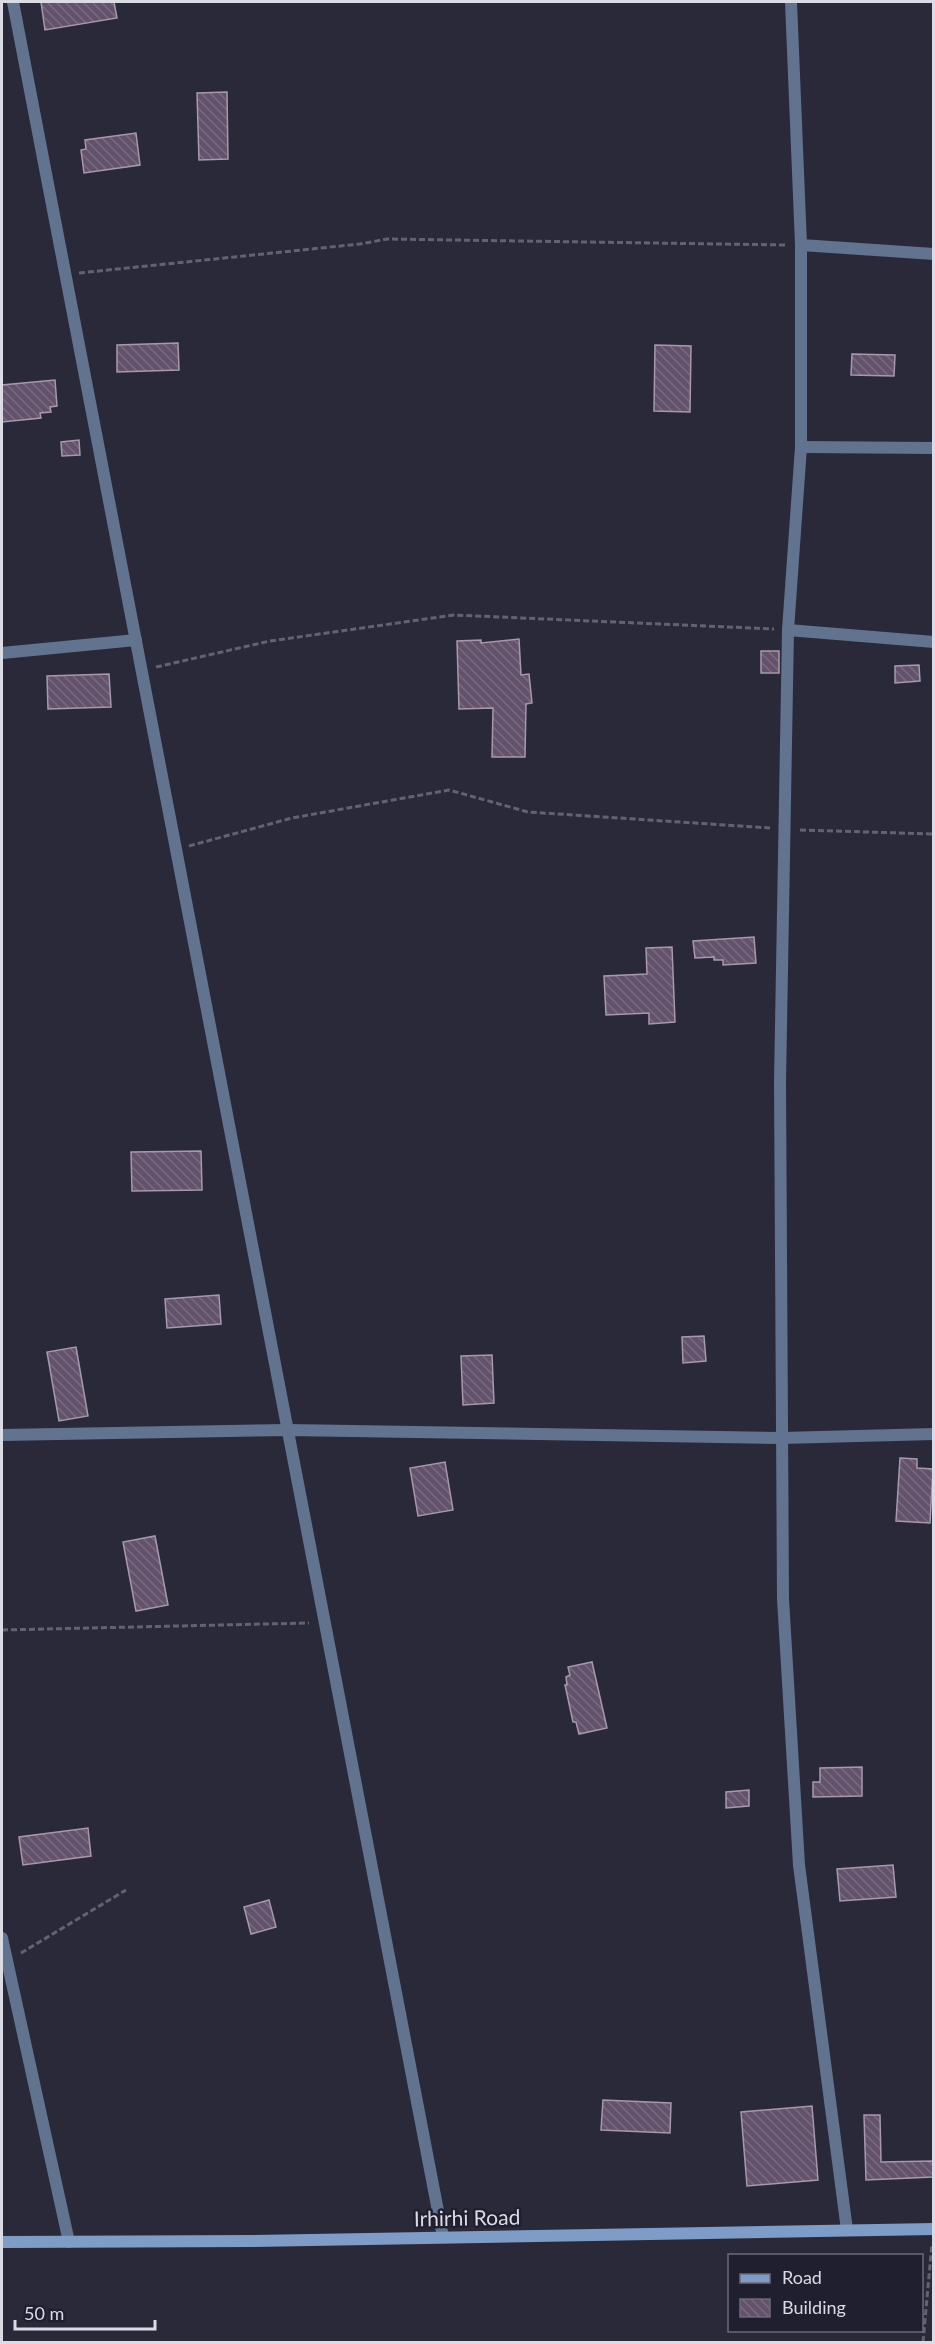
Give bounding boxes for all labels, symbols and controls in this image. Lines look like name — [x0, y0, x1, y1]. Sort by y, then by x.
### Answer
street label: Irhirhi Road — [414, 2204, 520, 2230]
legend — [728, 2254, 923, 2332]
text: Road — [782, 2266, 822, 2288]
scale bar — [15, 2293, 154, 2331]
text: Building — [782, 2296, 846, 2318]
text: 50 m — [24, 2302, 64, 2324]

